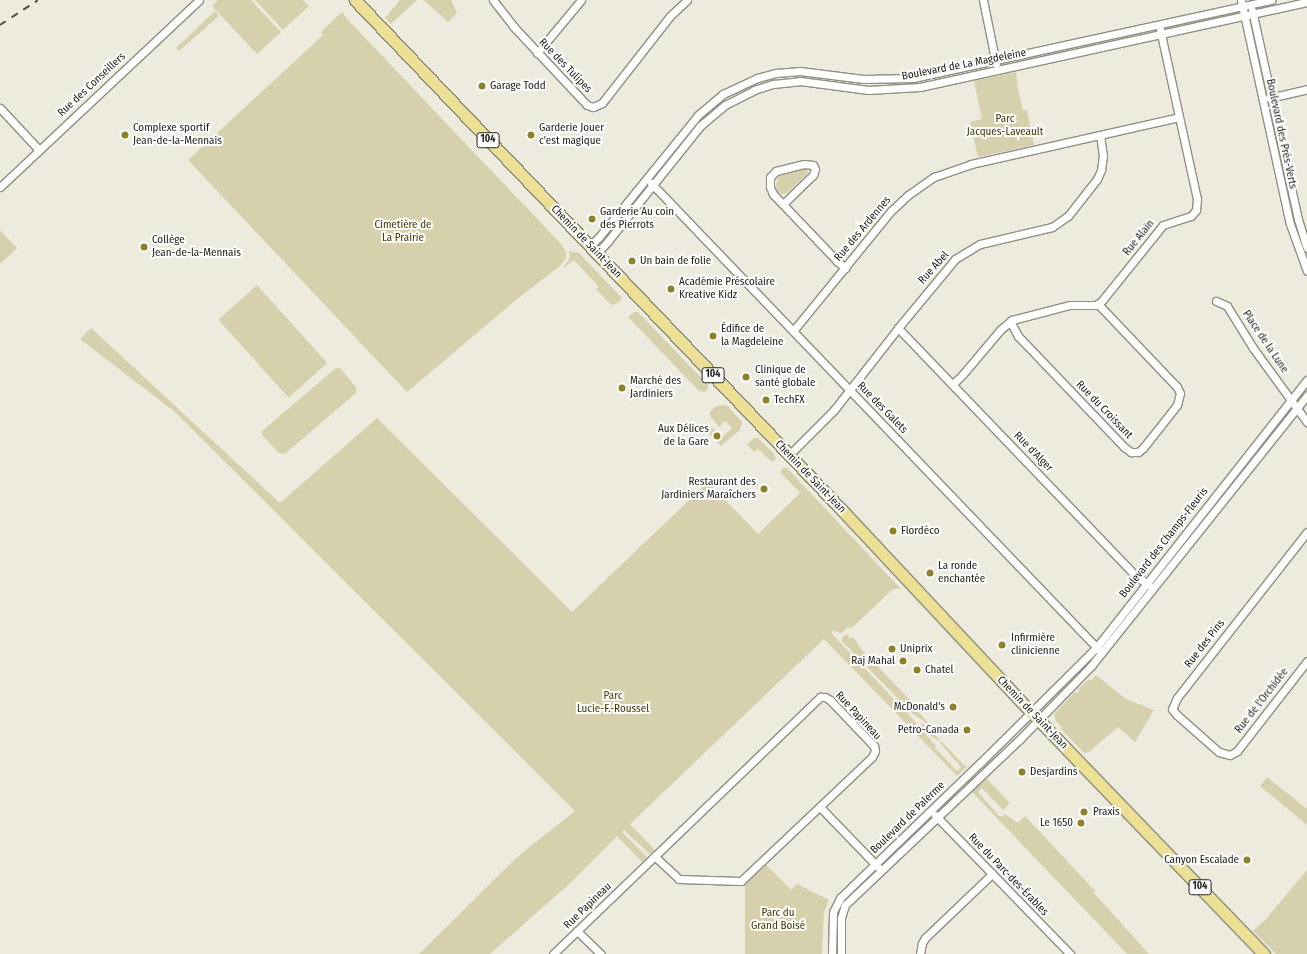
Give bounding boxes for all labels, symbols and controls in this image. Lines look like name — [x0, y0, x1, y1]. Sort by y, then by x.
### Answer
street label: Rue des Tulipes — [536, 36, 594, 96]
street label: Boulevard de La Magdeleine — [901, 46, 1027, 84]
street label: Rue des Conseillers — [55, 50, 129, 120]
street label: Boulevard des Prés-Verts — [1263, 78, 1299, 190]
place label: Garage Todd — [490, 79, 546, 93]
marker: Garage Todd — [477, 81, 487, 91]
park label: Parc Jacques-Laveault — [967, 113, 1043, 139]
place label: Complexe sportif Jean-de-la-Mennais — [133, 122, 222, 148]
place label: Garderie Jouer c'est magique — [539, 122, 604, 148]
marker: Complexe sportif Jean-de-la-Mennais — [120, 130, 130, 140]
marker: Garderie Jouer c'est magique — [526, 130, 536, 140]
road number: 104 — [476, 132, 500, 148]
street label: Rue des Ardennes — [832, 194, 894, 264]
street label: Chemin de Saint-Jean — [548, 203, 624, 281]
place label: Garderie Au coin des Pierrots — [600, 206, 674, 232]
marker: Garderie Au coin des Pierrots — [587, 214, 597, 224]
street label: Rue Alain — [1121, 217, 1157, 259]
park label: Cimetière de La Prairie — [375, 219, 431, 245]
place label: Collège Jean-de-la-Mennais — [152, 234, 241, 260]
marker: Collège Jean-de-la-Mennais — [139, 242, 149, 252]
street label: Rue Abel — [916, 249, 952, 287]
place label: Un bain de folie — [640, 254, 711, 268]
marker: Un bain de folie — [627, 256, 637, 266]
place label: Académie Préscolaire Kreative Kidz — [679, 276, 775, 302]
marker: Académie Préscolaire Kreative Kidz — [666, 284, 676, 294]
street label: Place de la Lune — [1239, 308, 1291, 376]
place label: Édifice de la Magdeleine — [721, 323, 784, 349]
marker: Édifice de la Magdeleine — [708, 331, 718, 341]
place label: Clinique de santé globale — [755, 364, 815, 390]
road number: 104 — [701, 367, 725, 383]
marker: Clinique de santé globale — [740, 371, 752, 383]
place label: Marché des Jardiniers — [630, 375, 681, 401]
street label: Rue du Croissant — [1073, 378, 1135, 442]
street label: Rue des Galets — [854, 379, 910, 437]
marker: Marché des Jardiniers — [617, 383, 627, 393]
place label: TechFX — [774, 393, 805, 407]
marker: TechFX — [761, 395, 771, 405]
place label: Aux Délices de la Gare — [658, 423, 709, 449]
street label: Rue d'Alger — [1011, 429, 1055, 475]
marker: Aux Délices de la Gare — [712, 431, 722, 441]
street label: Chemin de Saint-Jean — [772, 438, 848, 516]
place label: Restaurant des Jardiniers Maraîchers — [661, 476, 756, 502]
marker: Restaurant des Jardiniers Maraîchers — [759, 484, 769, 494]
street label: Boulevard des Champs-Fleuris — [1117, 485, 1211, 601]
place label: Flordéco — [901, 524, 939, 538]
marker: Flordéco — [888, 526, 898, 536]
place label: La ronde enchantée — [938, 560, 985, 586]
marker: La ronde enchantée — [925, 568, 935, 578]
street label: Rue des Pins — [1182, 617, 1228, 671]
place label: Infirmière clinicienne — [1011, 632, 1060, 658]
marker: Infirmière clinicienne — [996, 639, 1008, 651]
place label: Uniprix — [900, 642, 932, 656]
marker: Uniprix — [887, 644, 897, 654]
place label: Raj Mahal — [851, 654, 895, 668]
marker: Raj Mahal — [898, 656, 908, 666]
place label: Chatel — [925, 663, 953, 677]
marker: Chatel — [912, 665, 922, 675]
street label: Rue de l'Orchidée — [1232, 666, 1292, 736]
street label: Chemin de Saint-Jean — [994, 674, 1070, 752]
street label: Rue Papineau — [832, 689, 884, 743]
park label: Parc Lucie-F.-Roussel — [577, 690, 649, 716]
place label: McDonald's — [894, 700, 945, 714]
marker: McDonald's — [948, 702, 958, 712]
place label: Petro-Canada — [898, 723, 959, 737]
marker: Petro-Canada — [962, 725, 972, 735]
place label: Desjardins — [1030, 765, 1077, 779]
marker: Desjardins — [1017, 767, 1027, 777]
street label: Boulevard de Palerme — [868, 779, 948, 857]
place label: Praxis — [1093, 805, 1120, 819]
marker: Praxis — [1078, 806, 1090, 818]
place label: Le 1650 — [1040, 816, 1073, 830]
marker: Le 1650 — [1076, 818, 1086, 828]
street label: Rue du Parc-des-Érables — [965, 831, 1051, 919]
place label: Canyon Escalade — [1164, 853, 1239, 867]
marker: Canyon Escalade — [1242, 855, 1252, 865]
road number: 104 — [1188, 879, 1212, 895]
street label: Rue Papineau — [561, 880, 615, 932]
park label: Parc du Grand Boisé — [751, 907, 805, 933]

